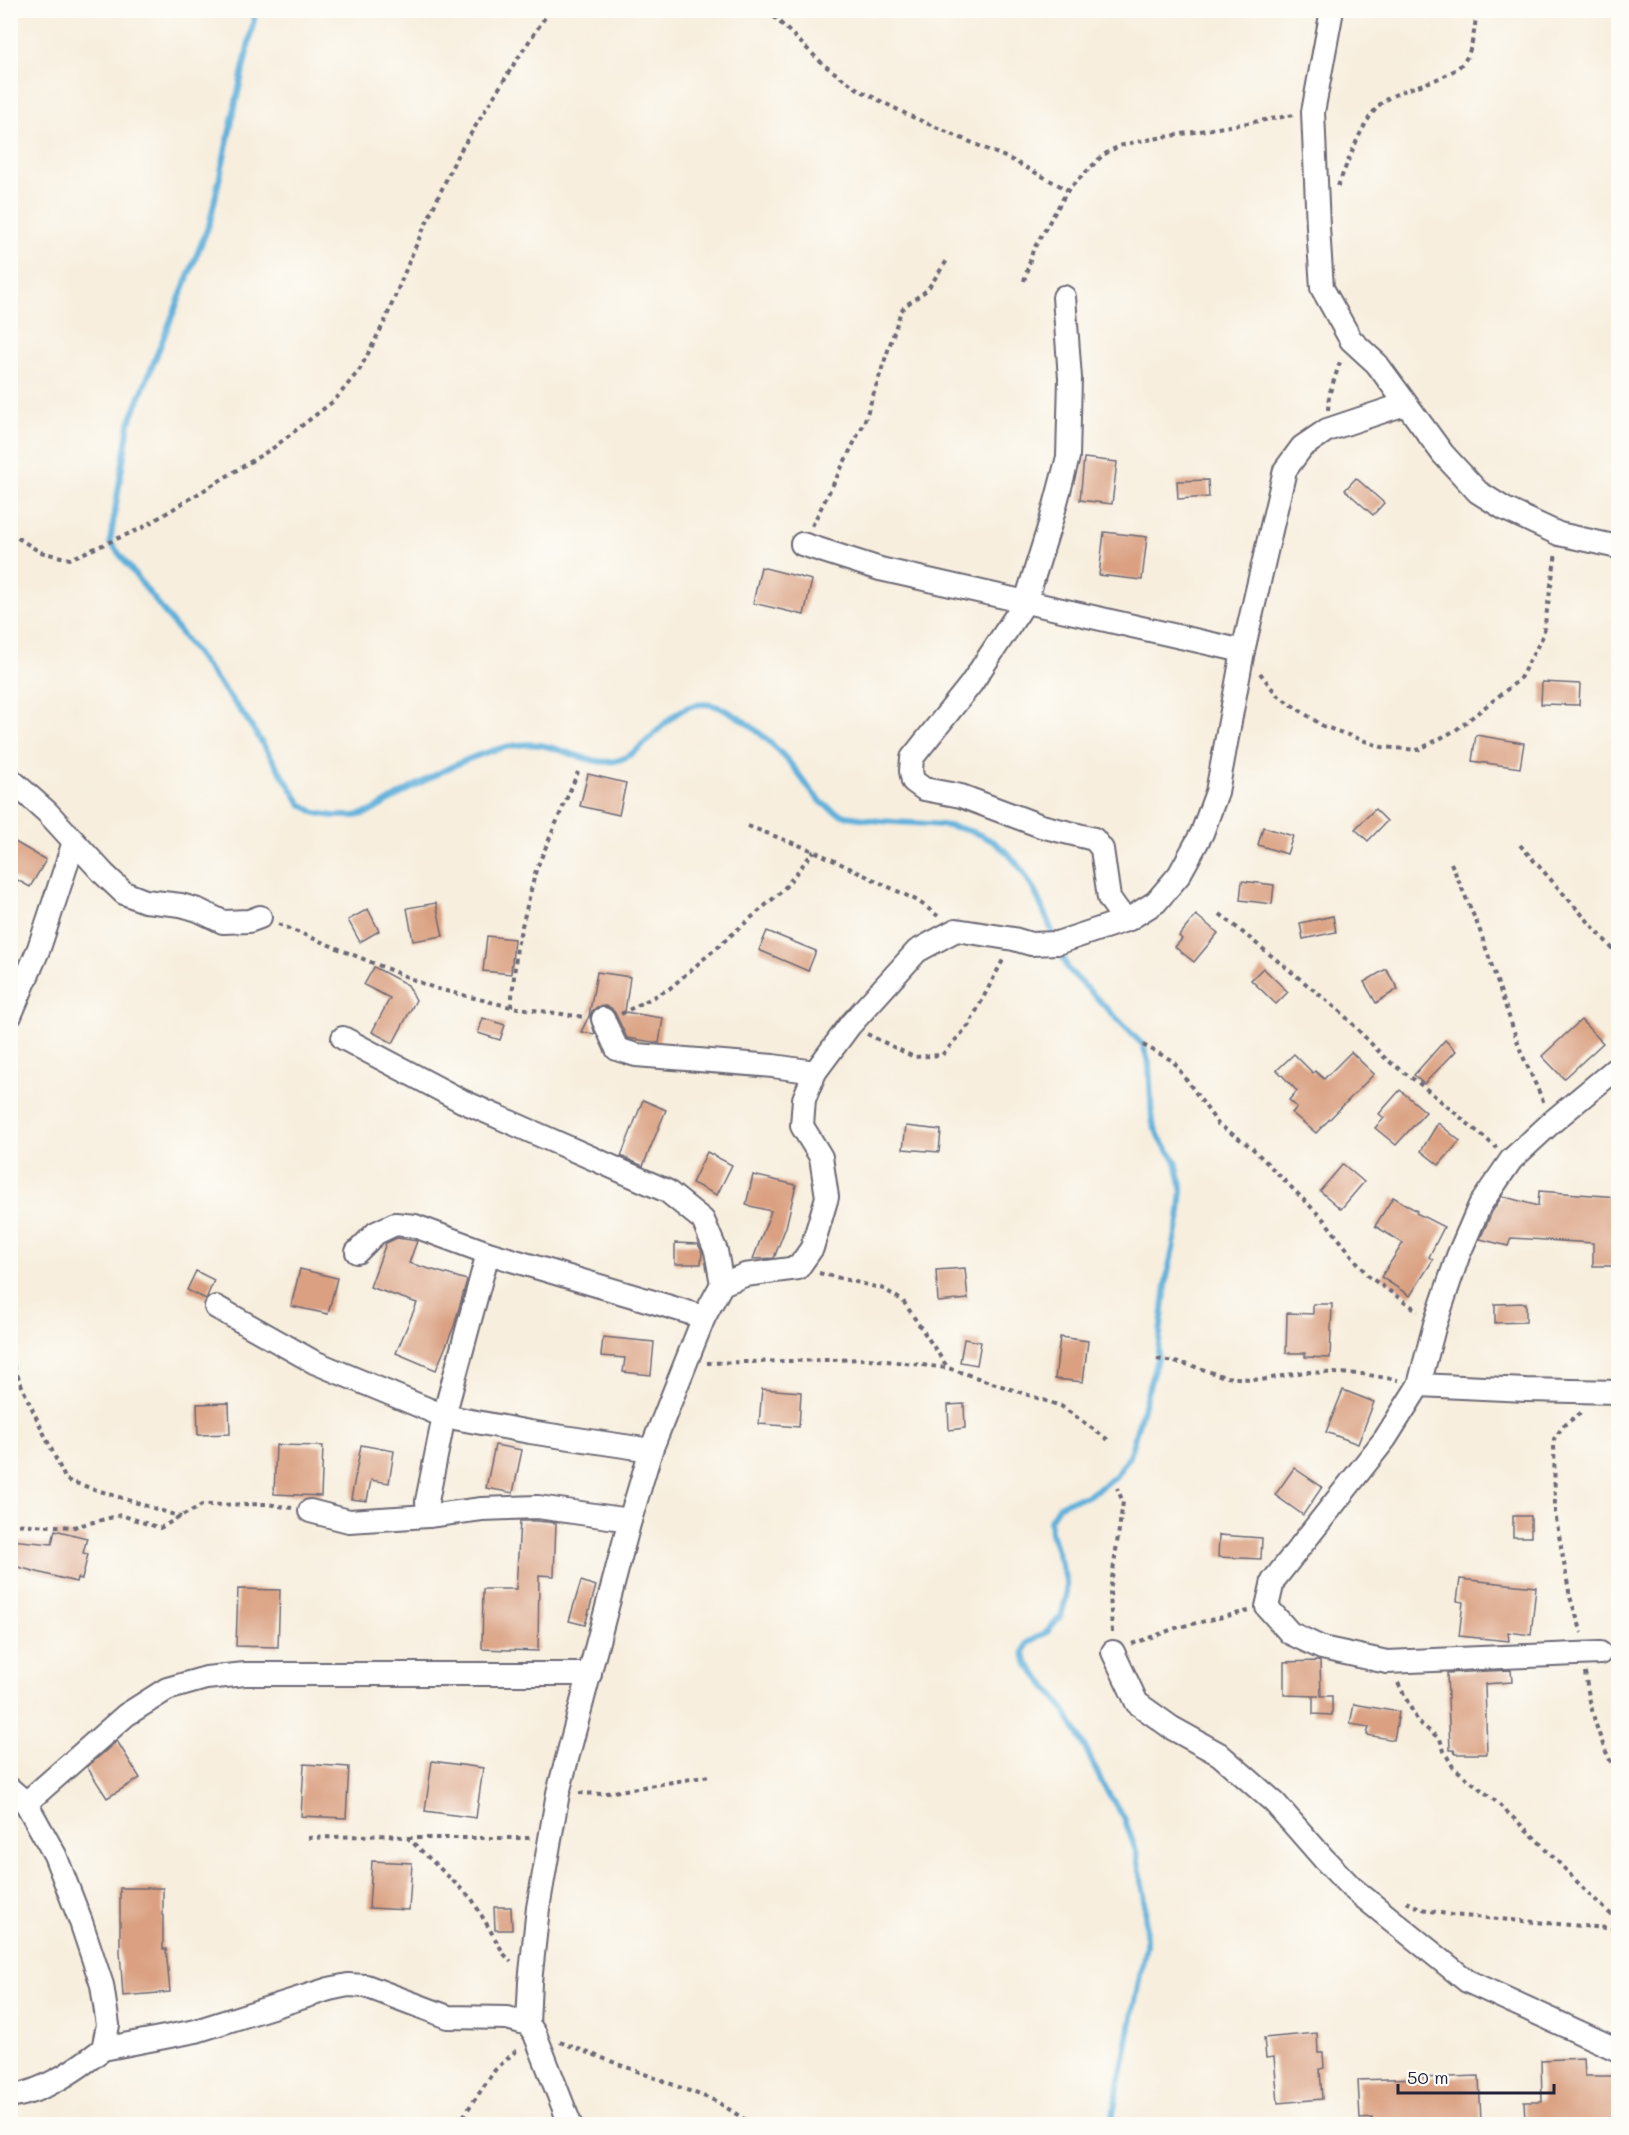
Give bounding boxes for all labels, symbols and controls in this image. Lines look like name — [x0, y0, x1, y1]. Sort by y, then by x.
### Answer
scale bar — [1398, 2057, 1554, 2095]
text: 50 m — [1407, 2065, 1449, 2089]

